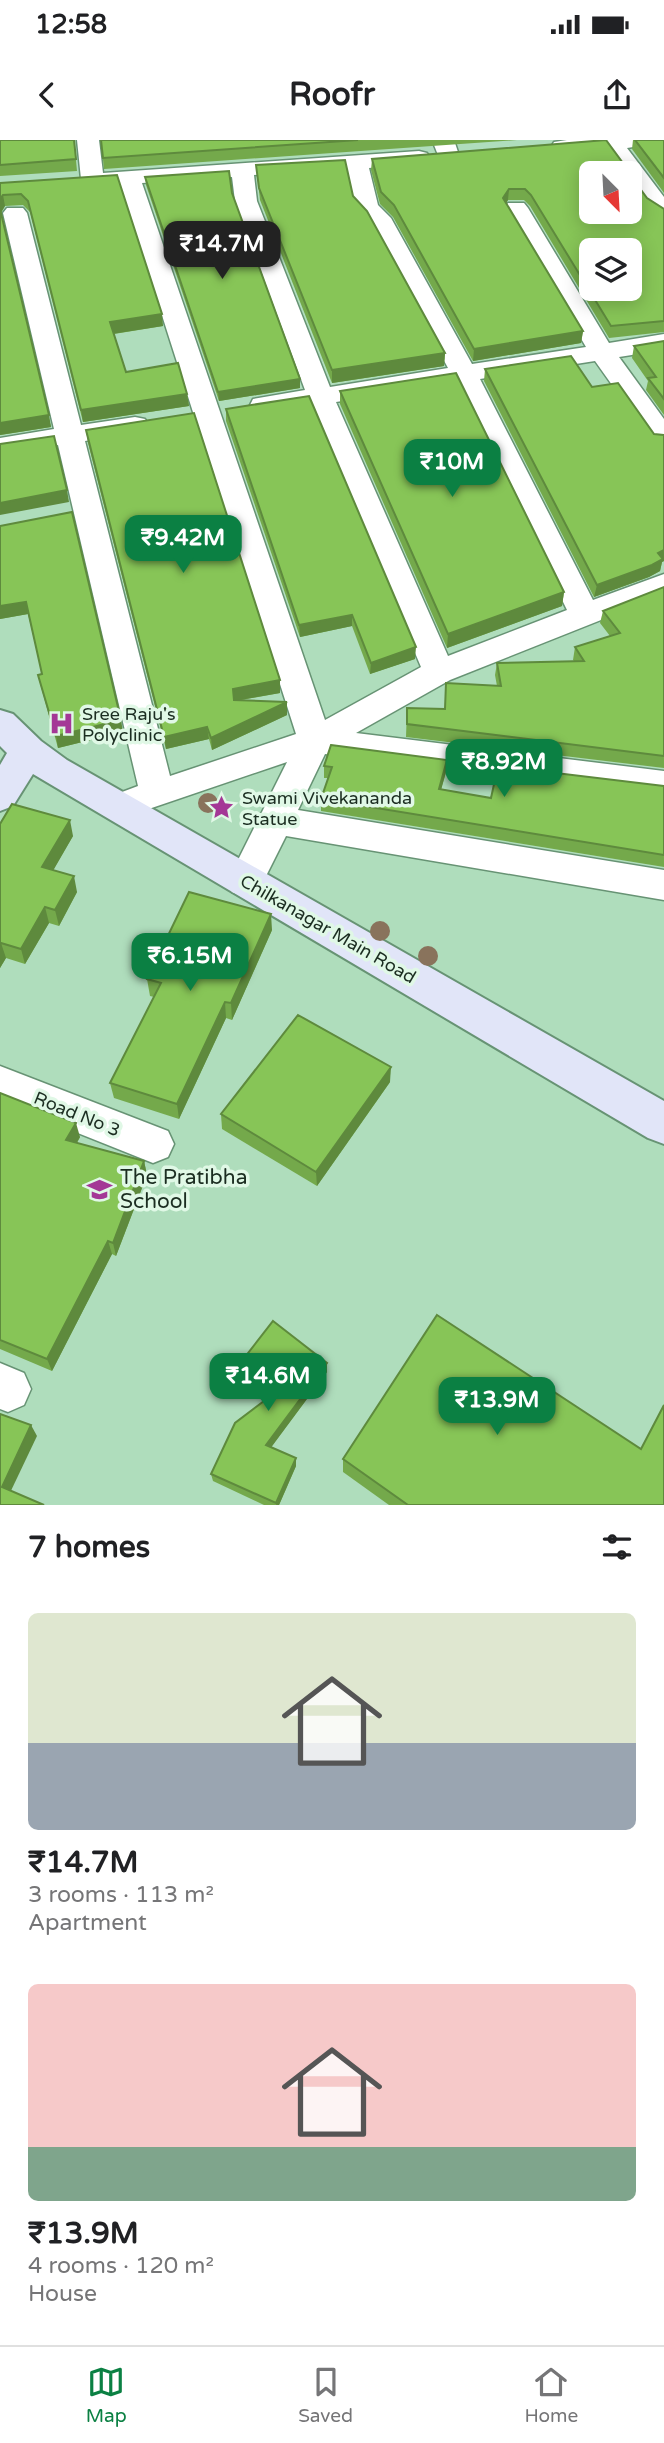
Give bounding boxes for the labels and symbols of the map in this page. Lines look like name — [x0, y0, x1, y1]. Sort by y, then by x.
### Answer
north arrow — [579, 161, 642, 224]
pin: ₹14.7M — [165, 222, 279, 281]
pin: ₹10M — [411, 440, 493, 499]
pin: ₹9.42M — [126, 516, 240, 575]
place label: Sree Raju's Polyclinic — [82, 703, 176, 746]
hospital icon: Sree Raju's Polyclinic — [48, 710, 76, 738]
pin: ₹8.92M — [447, 740, 561, 799]
place label: Swami Vivekananda Statue — [242, 787, 412, 830]
place icon: Swami Vivekananda Statue — [208, 794, 236, 822]
street label: Chilkanagar Main Road — [236, 870, 420, 988]
pin: ₹6.15M — [133, 934, 247, 993]
street label: Road No 3 — [31, 1087, 123, 1141]
place label: The Pratibha School — [120, 1165, 247, 1214]
school or university icon: The Pratibha School — [86, 1175, 114, 1203]
pin: ₹14.6M — [211, 1354, 325, 1413]
pin: ₹13.9M — [440, 1378, 554, 1437]

